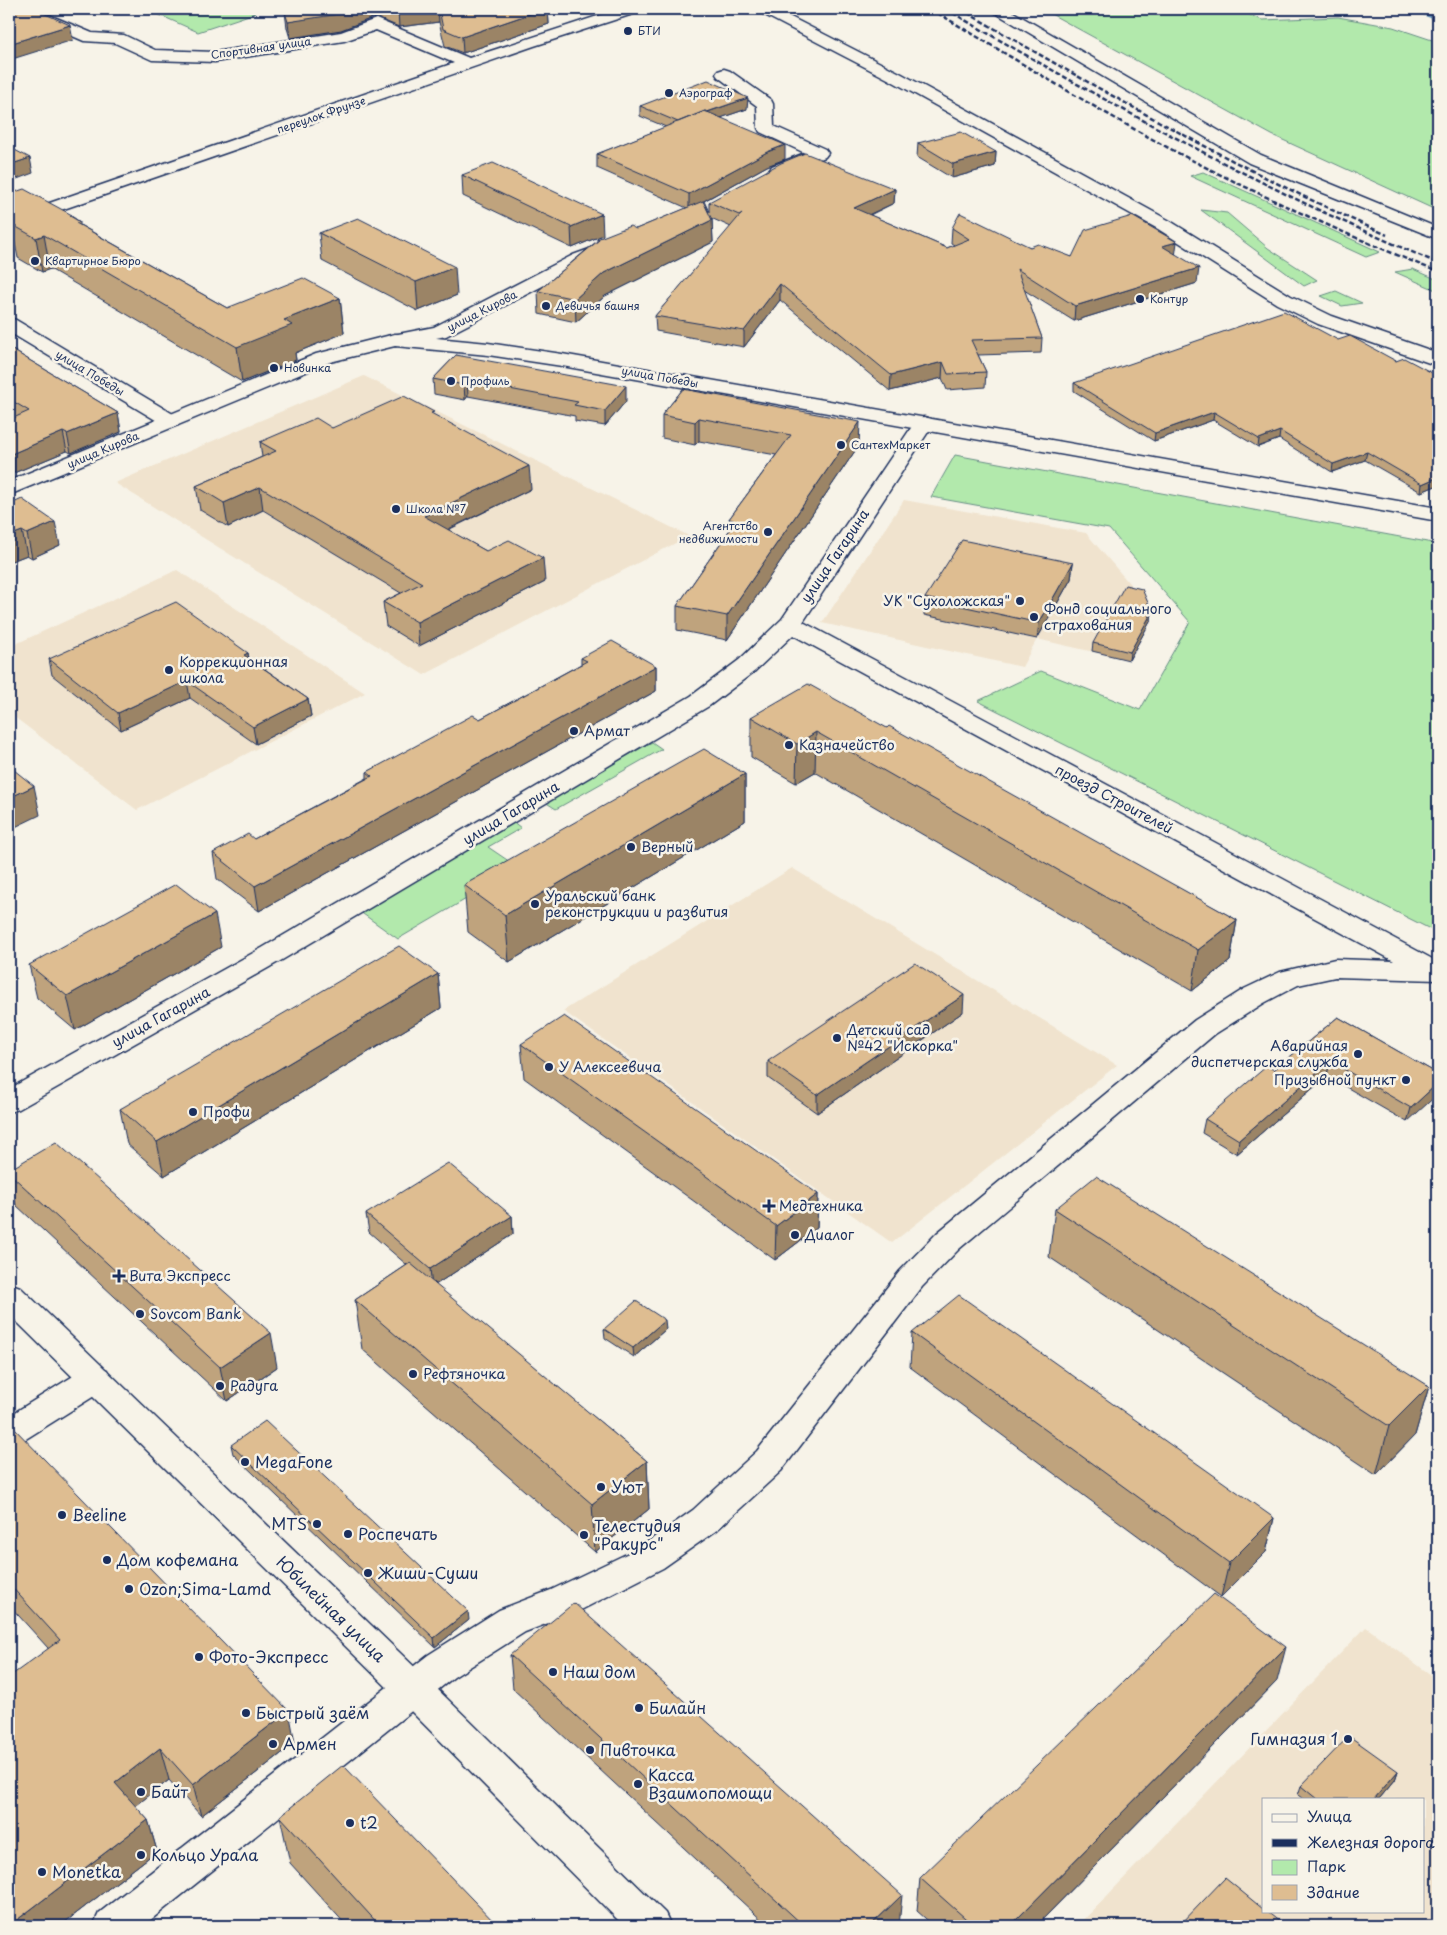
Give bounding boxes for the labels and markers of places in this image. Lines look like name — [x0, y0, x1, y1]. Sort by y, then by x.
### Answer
place label: БТИ — [638, 22, 661, 39]
marker: БТИ — [622, 25, 634, 37]
place label: Аэрограф — [679, 84, 733, 101]
marker: Аэрограф — [663, 87, 675, 99]
place label: Квартирное Бюро — [45, 252, 141, 269]
marker: Квартирное Бюро — [29, 255, 41, 267]
place label: Контур — [1150, 290, 1188, 307]
marker: Контур — [1134, 293, 1146, 305]
place label: Девичья башня — [555, 297, 640, 314]
marker: Девичья башня — [540, 300, 552, 312]
place label: Новинка — [284, 359, 331, 376]
marker: Новинка — [268, 362, 280, 374]
place label: Профиль — [461, 372, 510, 389]
marker: Профиль — [445, 375, 457, 387]
place label: СантехМаркет — [851, 436, 931, 453]
marker: СантехМаркет — [835, 439, 847, 451]
place label: Школа №7 — [406, 500, 466, 517]
marker: Школа №7 — [390, 503, 402, 515]
place label: Агентство недвижимости — [679, 517, 758, 547]
marker: Агентство недвижимости — [762, 526, 774, 538]
place label: УК "Сухоложская" — [883, 590, 1010, 611]
marker: УК "Сухоложская" — [1014, 595, 1026, 607]
place label: Фонд социального страхования — [1044, 598, 1172, 635]
marker: Фонд социального страхования — [1028, 611, 1040, 623]
place label: Коррекционная школа — [179, 651, 288, 688]
marker: Коррекционная школа — [163, 664, 175, 676]
place label: Армат — [584, 720, 630, 741]
marker: Армат — [568, 725, 580, 737]
place label: Казначейство — [799, 734, 895, 755]
marker: Казначейство — [783, 739, 795, 751]
place label: Верный — [641, 836, 694, 857]
marker: Верный — [625, 841, 637, 853]
place label: Уральский банк реконструкции и развития — [545, 885, 728, 922]
marker: Уральский банк реконструкции и развития — [529, 898, 541, 910]
place label: Детский сад №42 "Искорка" — [846, 1019, 958, 1056]
marker: Детский сад №42 "Искорка" — [831, 1032, 843, 1044]
place label: Аварийная диспетчерская служба — [1191, 1035, 1348, 1072]
marker: Аварийная диспетчерская служба — [1352, 1048, 1364, 1060]
place label: У Алексеевича — [559, 1056, 662, 1077]
marker: У Алексеевича — [543, 1061, 555, 1073]
place label: Призывной пункт — [1274, 1069, 1396, 1090]
marker: Призывной пункт — [1400, 1074, 1412, 1086]
place label: Профи — [203, 1101, 250, 1122]
marker: Профи — [187, 1106, 199, 1118]
place label: Медтехника — [779, 1195, 863, 1216]
marker: Медтехника — [763, 1200, 775, 1212]
place label: Диалог — [804, 1224, 855, 1245]
marker: Диалог — [789, 1229, 801, 1241]
place label: Вита Экспресс — [129, 1265, 231, 1286]
marker: Вита Экспресс — [113, 1270, 125, 1282]
place label: Sovcom Bank — [150, 1303, 242, 1324]
marker: Sovcom Bank — [134, 1308, 146, 1320]
place label: Рефтяночка — [423, 1363, 505, 1384]
marker: Рефтяночка — [407, 1368, 419, 1380]
place label: Радуга — [230, 1375, 278, 1396]
marker: Радуга — [214, 1380, 226, 1392]
place label: MegaFone — [255, 1449, 333, 1473]
marker: MegaFone — [239, 1456, 251, 1468]
place label: Уют — [611, 1474, 643, 1498]
marker: Уют — [595, 1481, 607, 1493]
place label: Beeline — [72, 1502, 127, 1526]
marker: Beeline — [56, 1509, 68, 1521]
place label: MTS — [271, 1511, 307, 1535]
place label: Телестудия "Ракурс" — [594, 1513, 681, 1555]
marker: MTS — [311, 1518, 323, 1530]
place label: Роспечать — [358, 1521, 437, 1545]
marker: Роспечать — [342, 1528, 354, 1540]
marker: Телестудия "Ракурс" — [578, 1529, 590, 1541]
place label: Дом кофемана — [116, 1547, 238, 1571]
marker: Дом кофемана — [101, 1554, 113, 1566]
place label: Жиши-Суши — [378, 1560, 478, 1584]
marker: Жиши-Суши — [362, 1567, 374, 1579]
place label: Ozon;Sima-Lamd — [139, 1576, 271, 1600]
marker: Ozon;Sima-Lamd — [123, 1583, 135, 1595]
place label: Фото-Экспресс — [209, 1644, 329, 1668]
marker: Фото-Экспресс — [193, 1651, 205, 1663]
place label: Наш дом — [563, 1659, 636, 1683]
marker: Наш дом — [547, 1666, 559, 1678]
place label: Билайн — [649, 1695, 706, 1719]
place label: Быстрый заём — [256, 1700, 370, 1724]
marker: Билайн — [633, 1702, 645, 1714]
marker: Быстрый заём — [240, 1707, 252, 1719]
place label: Гимназия 1 — [1250, 1726, 1338, 1750]
place label: Армен — [283, 1731, 337, 1755]
marker: Гимназия 1 — [1342, 1733, 1354, 1745]
place label: Пивточка — [600, 1737, 676, 1761]
marker: Армен — [267, 1738, 279, 1750]
marker: Пивточка — [584, 1744, 596, 1756]
place label: Касса Взаимопомощи — [648, 1762, 772, 1804]
marker: Касса Взаимопомощи — [632, 1778, 644, 1790]
place label: Байт — [151, 1779, 189, 1803]
marker: Байт — [135, 1786, 147, 1798]
place label: t2 — [360, 1810, 378, 1834]
marker: t2 — [344, 1817, 356, 1829]
place label: Кольцо Урала — [151, 1842, 258, 1866]
marker: Кольцо Урала — [135, 1849, 147, 1861]
place label: Monetka — [52, 1859, 121, 1883]
marker: Monetka — [36, 1866, 48, 1878]

